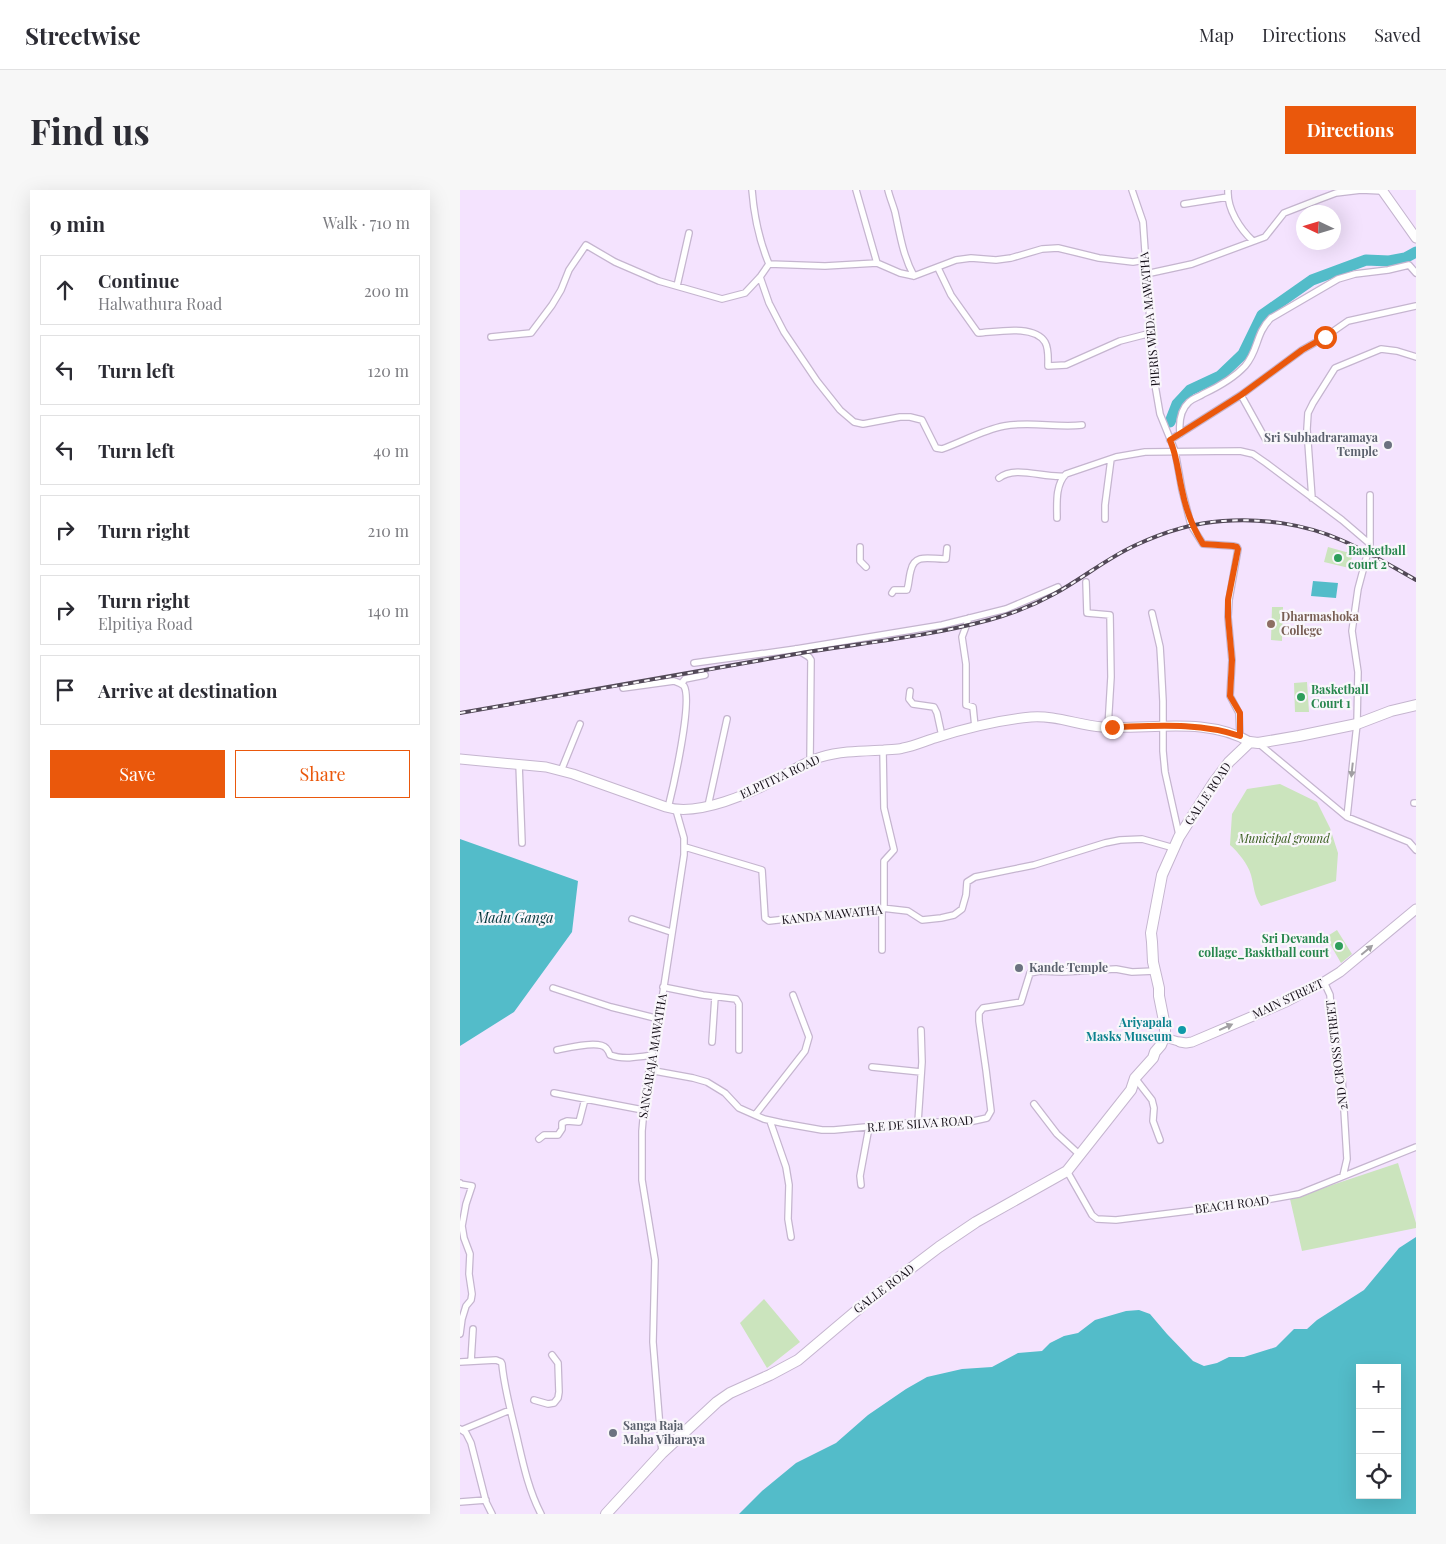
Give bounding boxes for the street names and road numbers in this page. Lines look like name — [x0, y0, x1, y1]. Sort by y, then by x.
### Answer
street label: PIERIS WEDA MAWATHA — [1135, 251, 1163, 387]
street label: ELPITIYA ROAD — [737, 750, 822, 802]
street label: GALLE ROAD — [1180, 759, 1234, 828]
street label: KANDA MAWATHA — [781, 901, 884, 927]
street label: MAIN STREET — [1249, 974, 1326, 1022]
street label: SANGARAJA MAWATHA — [634, 992, 670, 1119]
street label: 2ND CROSS STREET — [1321, 999, 1351, 1111]
street label: R.E DE SILVA ROAD — [866, 1111, 974, 1135]
street label: BEACH ROAD — [1194, 1191, 1270, 1217]
street label: GALLE ROAD — [850, 1260, 917, 1316]

